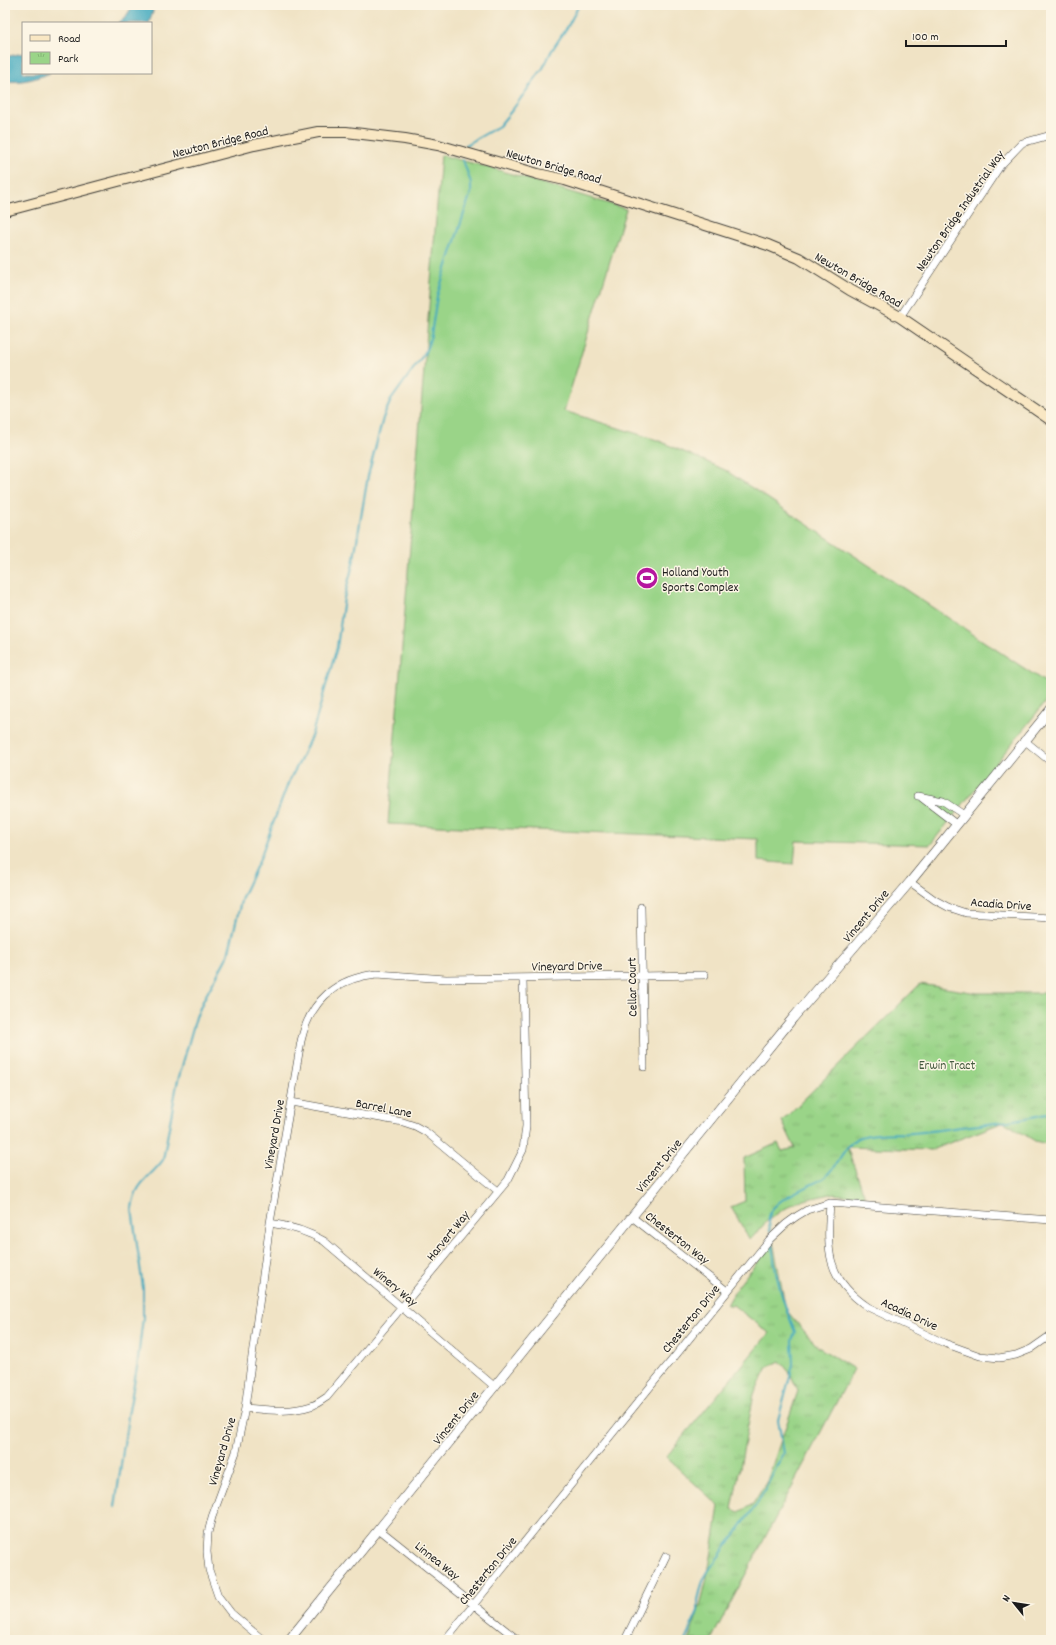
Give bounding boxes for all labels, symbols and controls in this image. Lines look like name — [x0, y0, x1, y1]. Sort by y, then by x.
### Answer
legend — [22, 22, 152, 74]
scale bar — [906, 22, 1006, 48]
text: 100 m — [912, 29, 939, 46]
text: Road — [58, 31, 80, 48]
text: Park — [58, 51, 79, 68]
street label: Newton Bridge Road — [171, 122, 271, 165]
street label: Newton Bridge Road — [503, 145, 603, 190]
street label: Newton Bridge Industrial Way — [912, 146, 1011, 276]
street label: Newton Bridge Road — [810, 248, 905, 314]
place label: Holland Youth Sports Complex — [662, 564, 739, 598]
sports icon: Holland Youth Sports Complex — [634, 565, 660, 591]
street label: Vincent Drive — [839, 886, 895, 947]
street label: Acadia Drive — [970, 894, 1032, 917]
street label: Vineyard Drive — [532, 957, 603, 978]
street label: Cellar Court — [623, 957, 644, 1017]
park label: Erwin Tract — [919, 1057, 976, 1076]
street label: Barrel Lane — [354, 1095, 414, 1124]
street label: Vineyard Drive — [260, 1098, 291, 1171]
street label: Vincent Drive — [632, 1135, 688, 1198]
street label: Harvert Way — [423, 1207, 476, 1266]
street label: Chesterton Way — [640, 1208, 713, 1271]
street label: Winery Way — [368, 1263, 422, 1313]
street label: Chesterton Drive — [658, 1281, 726, 1358]
street label: Acadia Drive — [877, 1294, 941, 1337]
street label: Vincent Drive — [429, 1387, 485, 1450]
street label: Vineyard Drive — [205, 1415, 242, 1488]
street label: Chesterton Drive — [455, 1533, 523, 1610]
street label: Linnea Way — [410, 1538, 464, 1587]
north arrow — [994, 1583, 1034, 1623]
text: N — [999, 1592, 1016, 1605]

